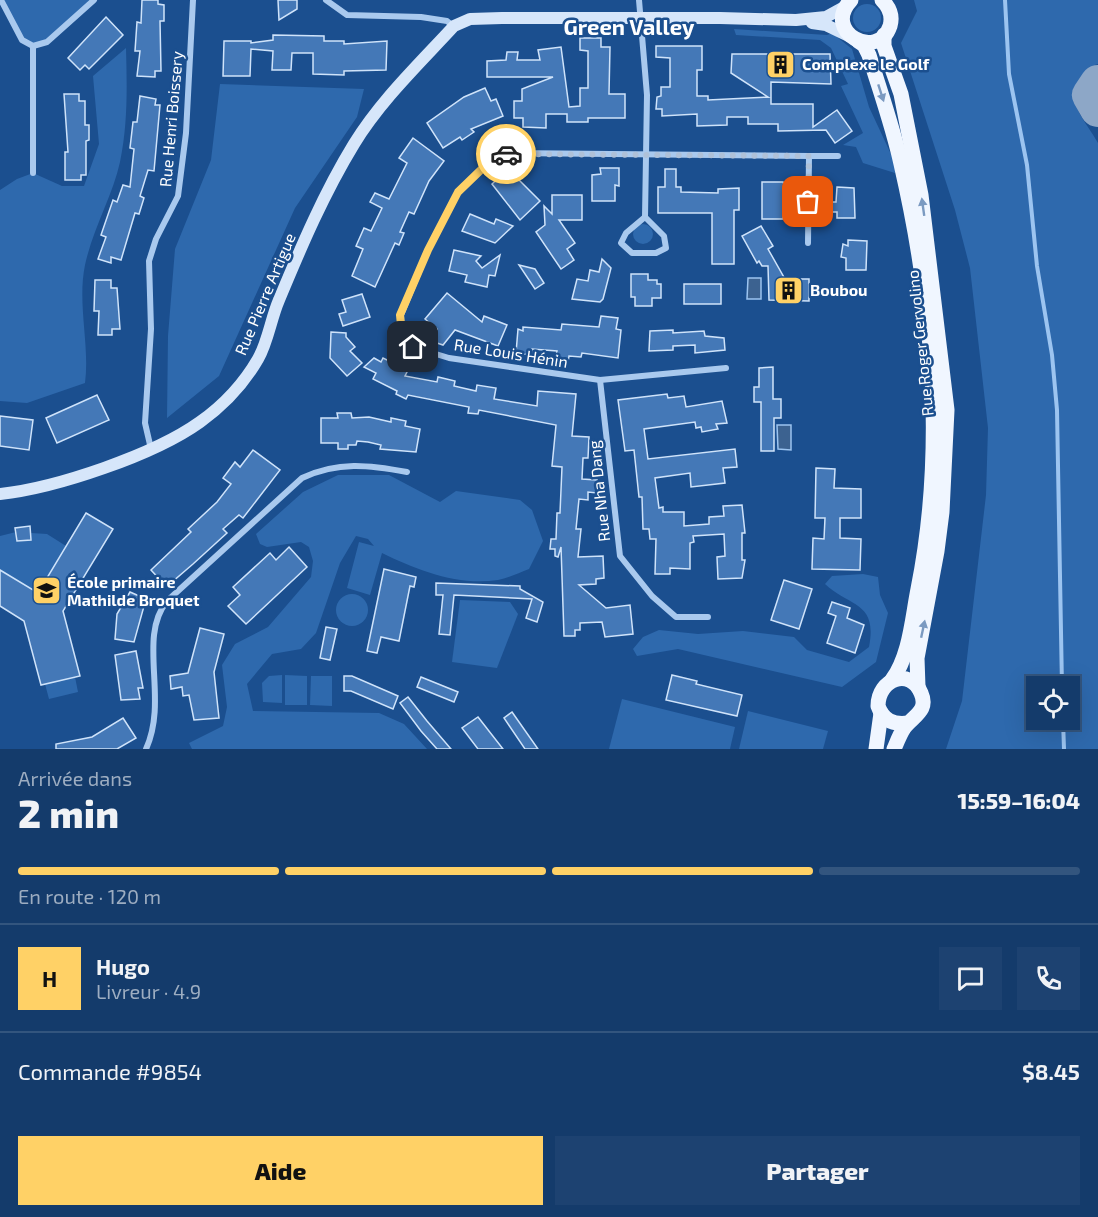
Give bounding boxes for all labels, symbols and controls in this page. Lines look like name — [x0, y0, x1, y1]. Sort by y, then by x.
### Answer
district label: Green Valley — [564, 13, 695, 40]
building icon: Complexe le Golf — [765, 48, 797, 80]
street label: Rue Henri Boissery — [155, 50, 186, 188]
place label: Complexe le Golf — [802, 54, 930, 73]
one-way arrow — [877, 84, 886, 102]
courier — [476, 124, 536, 184]
icon: car — [490, 138, 523, 171]
pin — [782, 176, 833, 227]
icon: bag — [791, 185, 824, 218]
one-way arrow — [918, 197, 927, 216]
street label: Rue Pierre Artigue — [230, 230, 299, 358]
street label: Rue Roger Gervolino — [902, 269, 937, 417]
building icon: Boubou — [773, 274, 805, 306]
place label: Boubou — [810, 280, 868, 299]
pin — [387, 321, 438, 372]
icon: home — [396, 330, 429, 363]
street label: Rue Louis Hénin — [453, 334, 569, 371]
street label: Rue Nha Dang — [584, 439, 613, 543]
place label: École primaire Mathilde Broquet — [67, 572, 200, 609]
school or university icon: École primaire Mathilde Broquet — [30, 575, 62, 607]
one-way arrow — [919, 620, 928, 639]
map controls — [1026, 676, 1080, 730]
button: locate — [1026, 676, 1080, 730]
text: Arrivée dans — [18, 766, 132, 790]
text: 15:59–16:04 — [958, 787, 1080, 813]
text: 2 min — [18, 789, 119, 836]
text: En route · 120 m — [18, 884, 161, 908]
button: chat — [939, 947, 1002, 1010]
button: phone — [1017, 947, 1080, 1010]
text: Hugo — [96, 953, 150, 979]
text: H — [42, 965, 57, 991]
text: Livreur · 4.9 — [96, 979, 201, 1003]
text: Commande #9854 — [18, 1058, 202, 1084]
text: $8.45 — [1022, 1058, 1080, 1084]
button: Aide — [18, 1136, 543, 1205]
button: Partager — [555, 1136, 1080, 1205]

